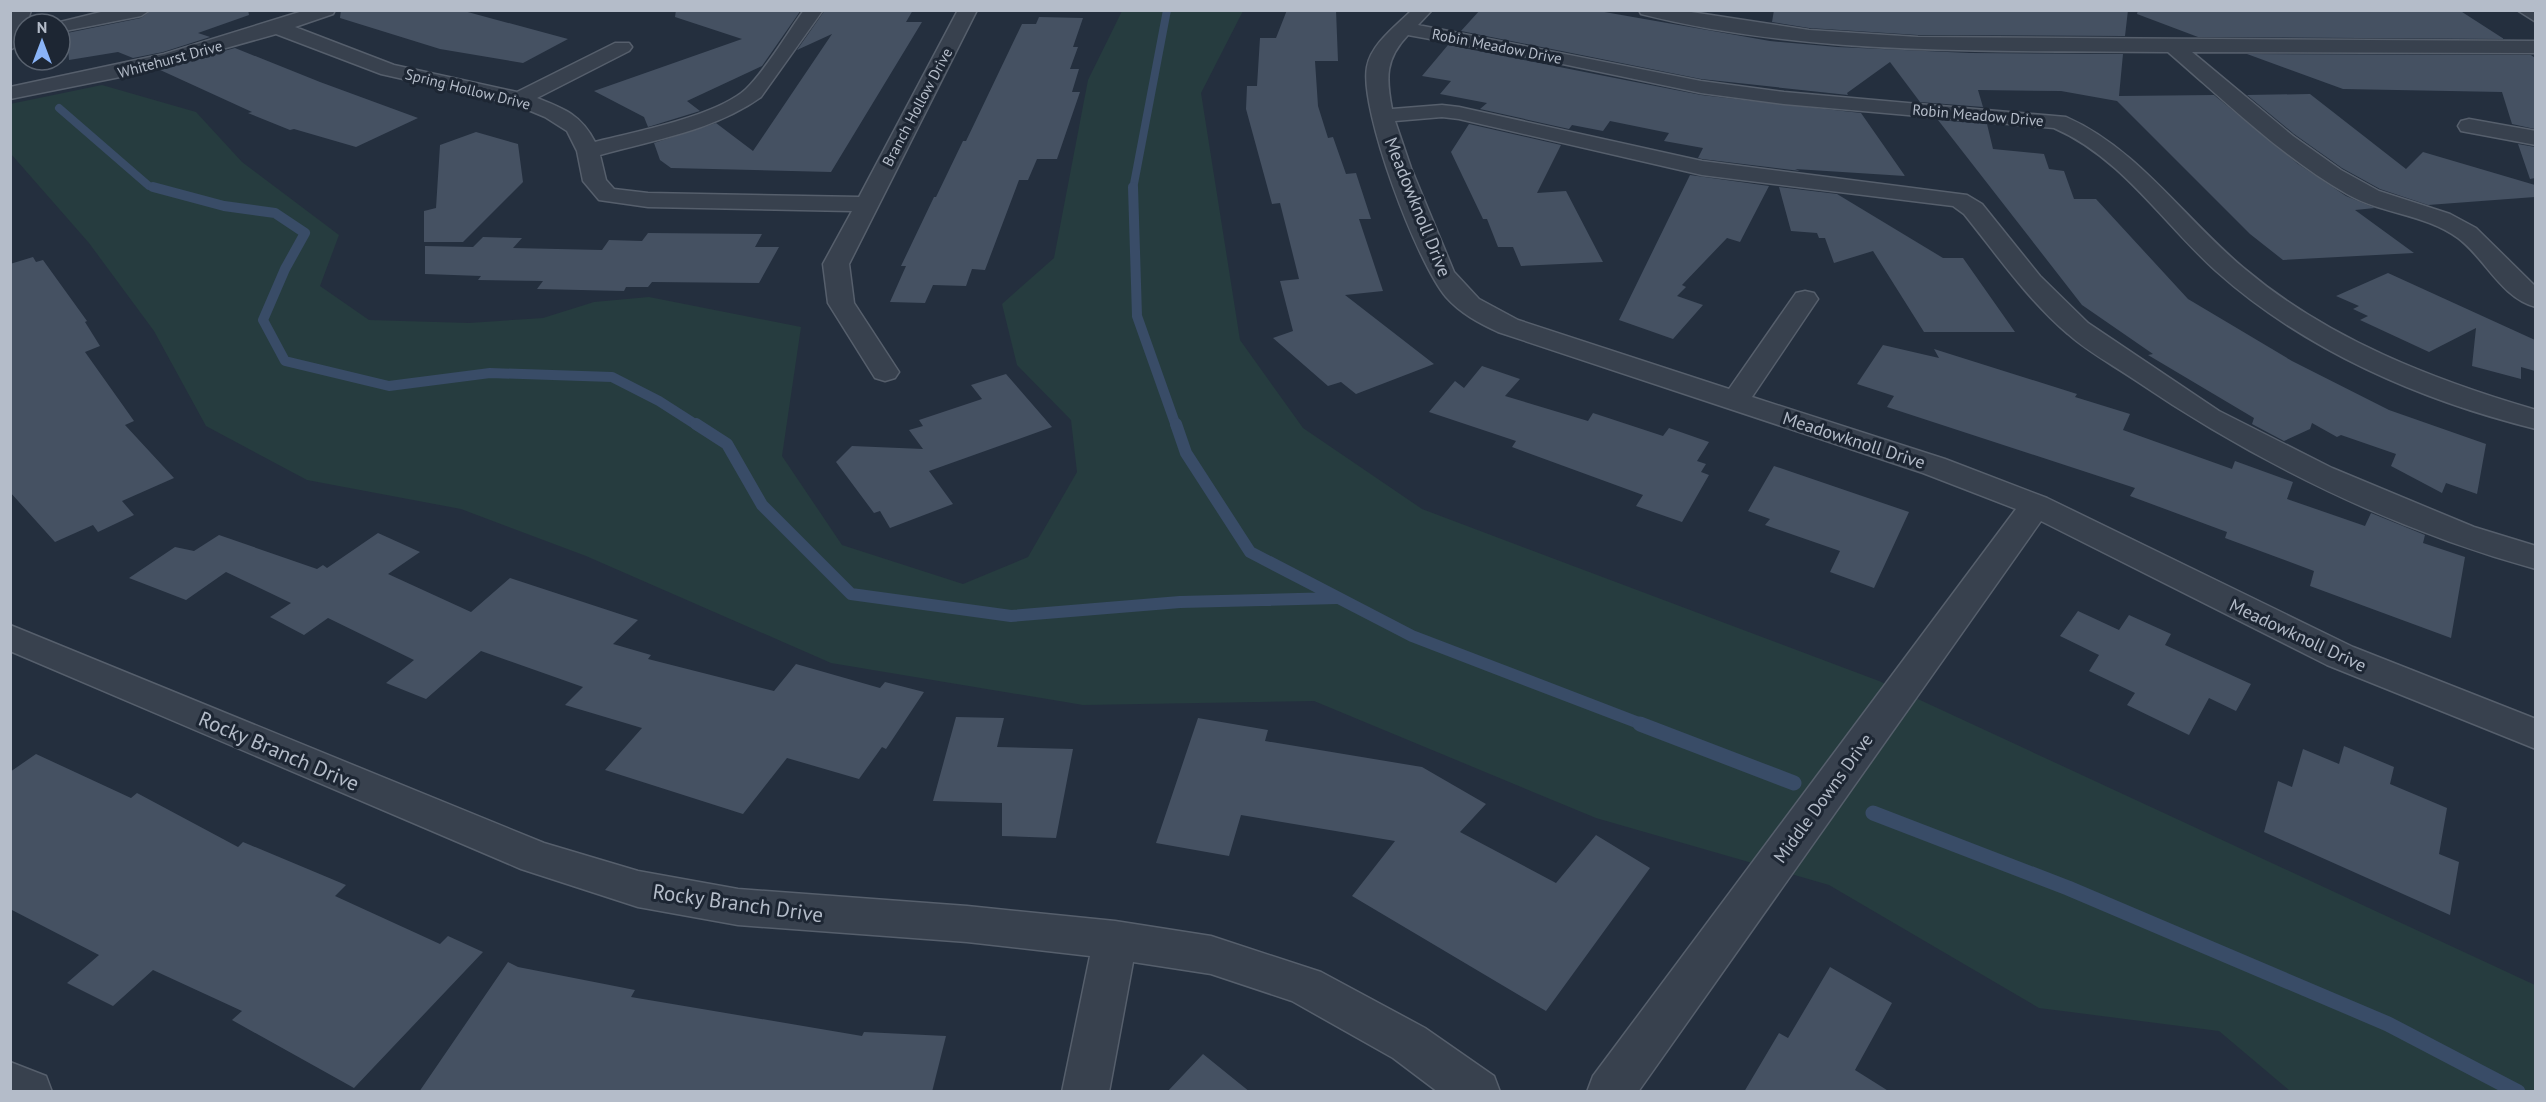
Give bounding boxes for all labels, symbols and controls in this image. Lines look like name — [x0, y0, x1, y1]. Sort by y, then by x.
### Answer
north arrow — [12, 12, 72, 72]
text: N — [37, 17, 47, 37]
street label: Robin Meadow Drive — [1431, 24, 1563, 68]
street label: Whitehurst Drive — [116, 36, 224, 82]
street label: Branch Hollow Drive — [878, 44, 956, 170]
street label: Spring Hollow Drive — [403, 64, 533, 114]
street label: Robin Meadow Drive — [1912, 100, 2044, 130]
street label: Meadowknoll Drive — [1380, 134, 1456, 280]
street label: Meadowknoll Drive — [1780, 406, 1928, 474]
street label: Meadowknoll Drive — [2226, 593, 2370, 677]
street label: Rocky Branch Drive — [195, 705, 363, 797]
street label: Middle Downs Drive — [1768, 729, 1878, 867]
street label: Rocky Branch Drive — [651, 878, 825, 928]

